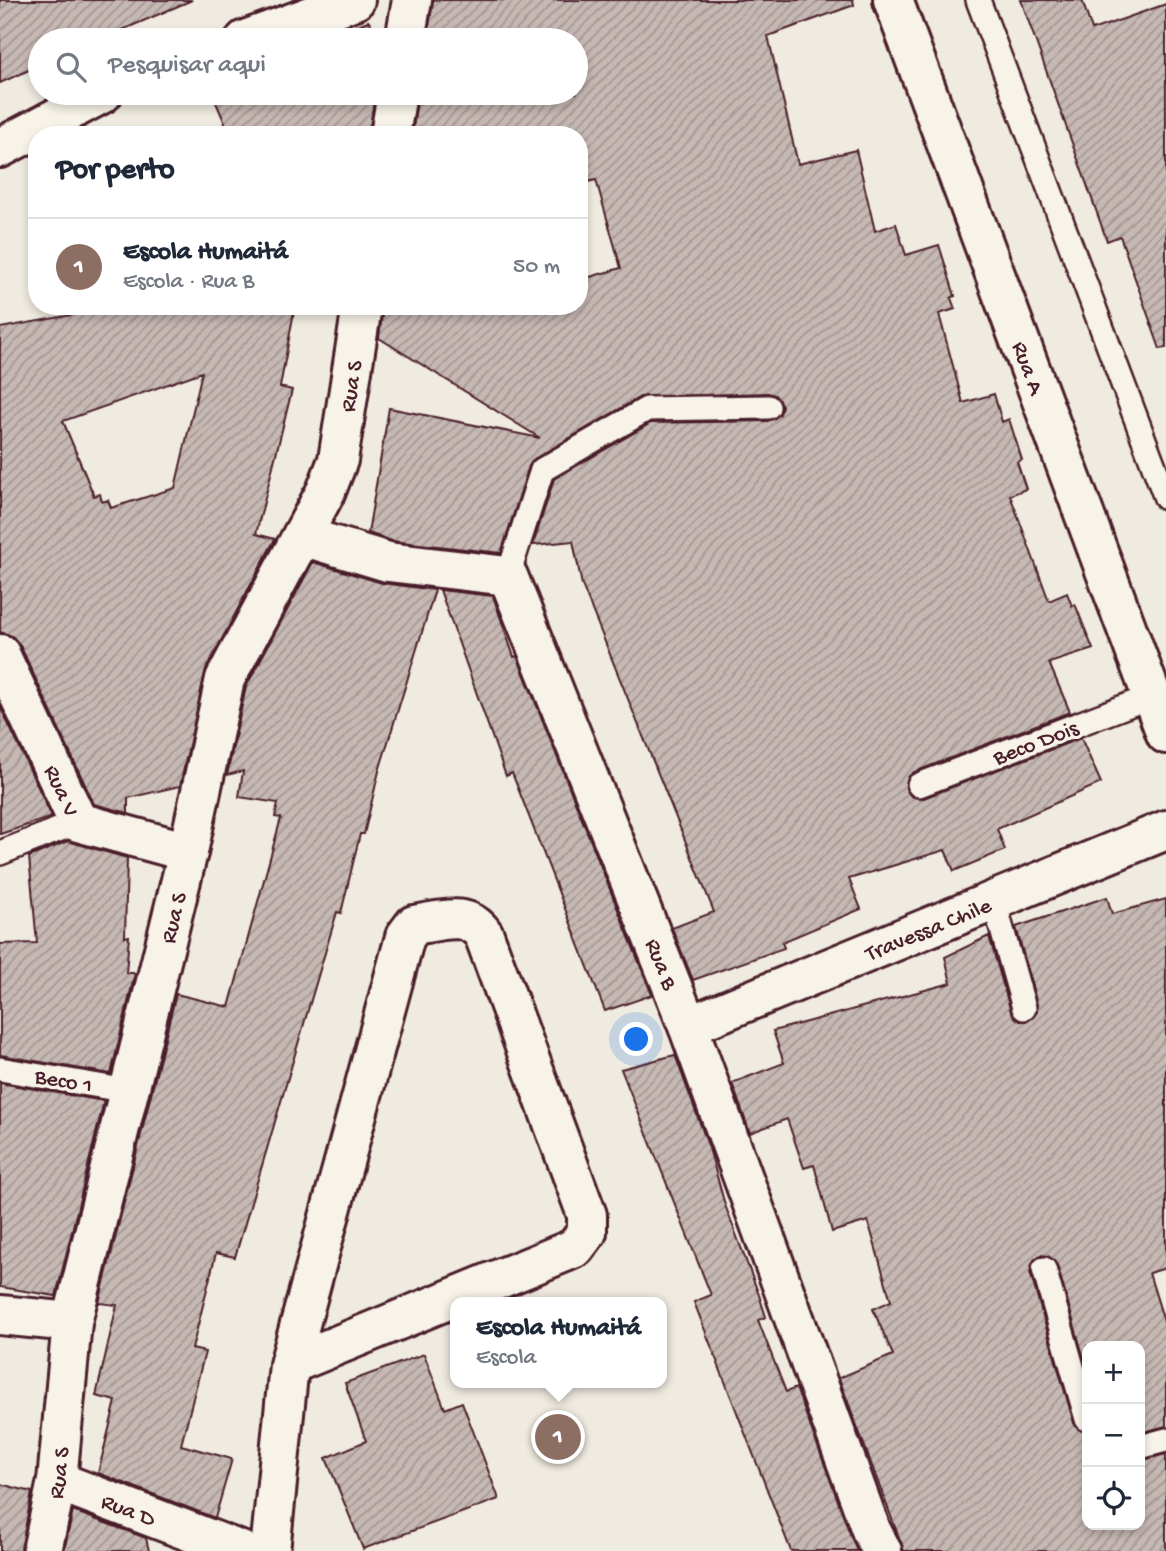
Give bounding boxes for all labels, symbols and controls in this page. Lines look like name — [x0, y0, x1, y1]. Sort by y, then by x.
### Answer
search box — [28, 28, 588, 105]
icon: search — [52, 48, 90, 86]
text: Pesquisar aqui — [108, 51, 266, 82]
text: Por perto — [56, 154, 175, 189]
text: Escola Humaitá — [123, 238, 288, 269]
text: 1 — [74, 254, 84, 281]
text: 50 m — [513, 254, 560, 281]
text: Escola · Rua B — [123, 269, 254, 296]
street label: Rua A — [1004, 338, 1049, 400]
street label: Rua S — [336, 358, 370, 414]
street label: Beco Dois — [989, 715, 1083, 773]
street label: Rua V — [36, 761, 84, 822]
street label: Rua S — [156, 890, 195, 947]
street label: Travessa Chile — [860, 893, 997, 970]
street label: Rua B — [637, 935, 683, 995]
your location — [619, 1022, 653, 1056]
street label: Beco 1 — [31, 1064, 94, 1101]
popup — [450, 1297, 667, 1388]
text: Escola Humaitá — [476, 1314, 641, 1345]
map controls — [1082, 1341, 1145, 1530]
button: + — [1082, 1341, 1145, 1404]
text: Escola — [476, 1345, 536, 1372]
button: − — [1082, 1404, 1145, 1467]
pin: 1 — [535, 1411, 581, 1463]
street label: Rua S — [44, 1446, 77, 1502]
button: locate — [1082, 1467, 1145, 1530]
street label: Rua D — [97, 1489, 160, 1535]

